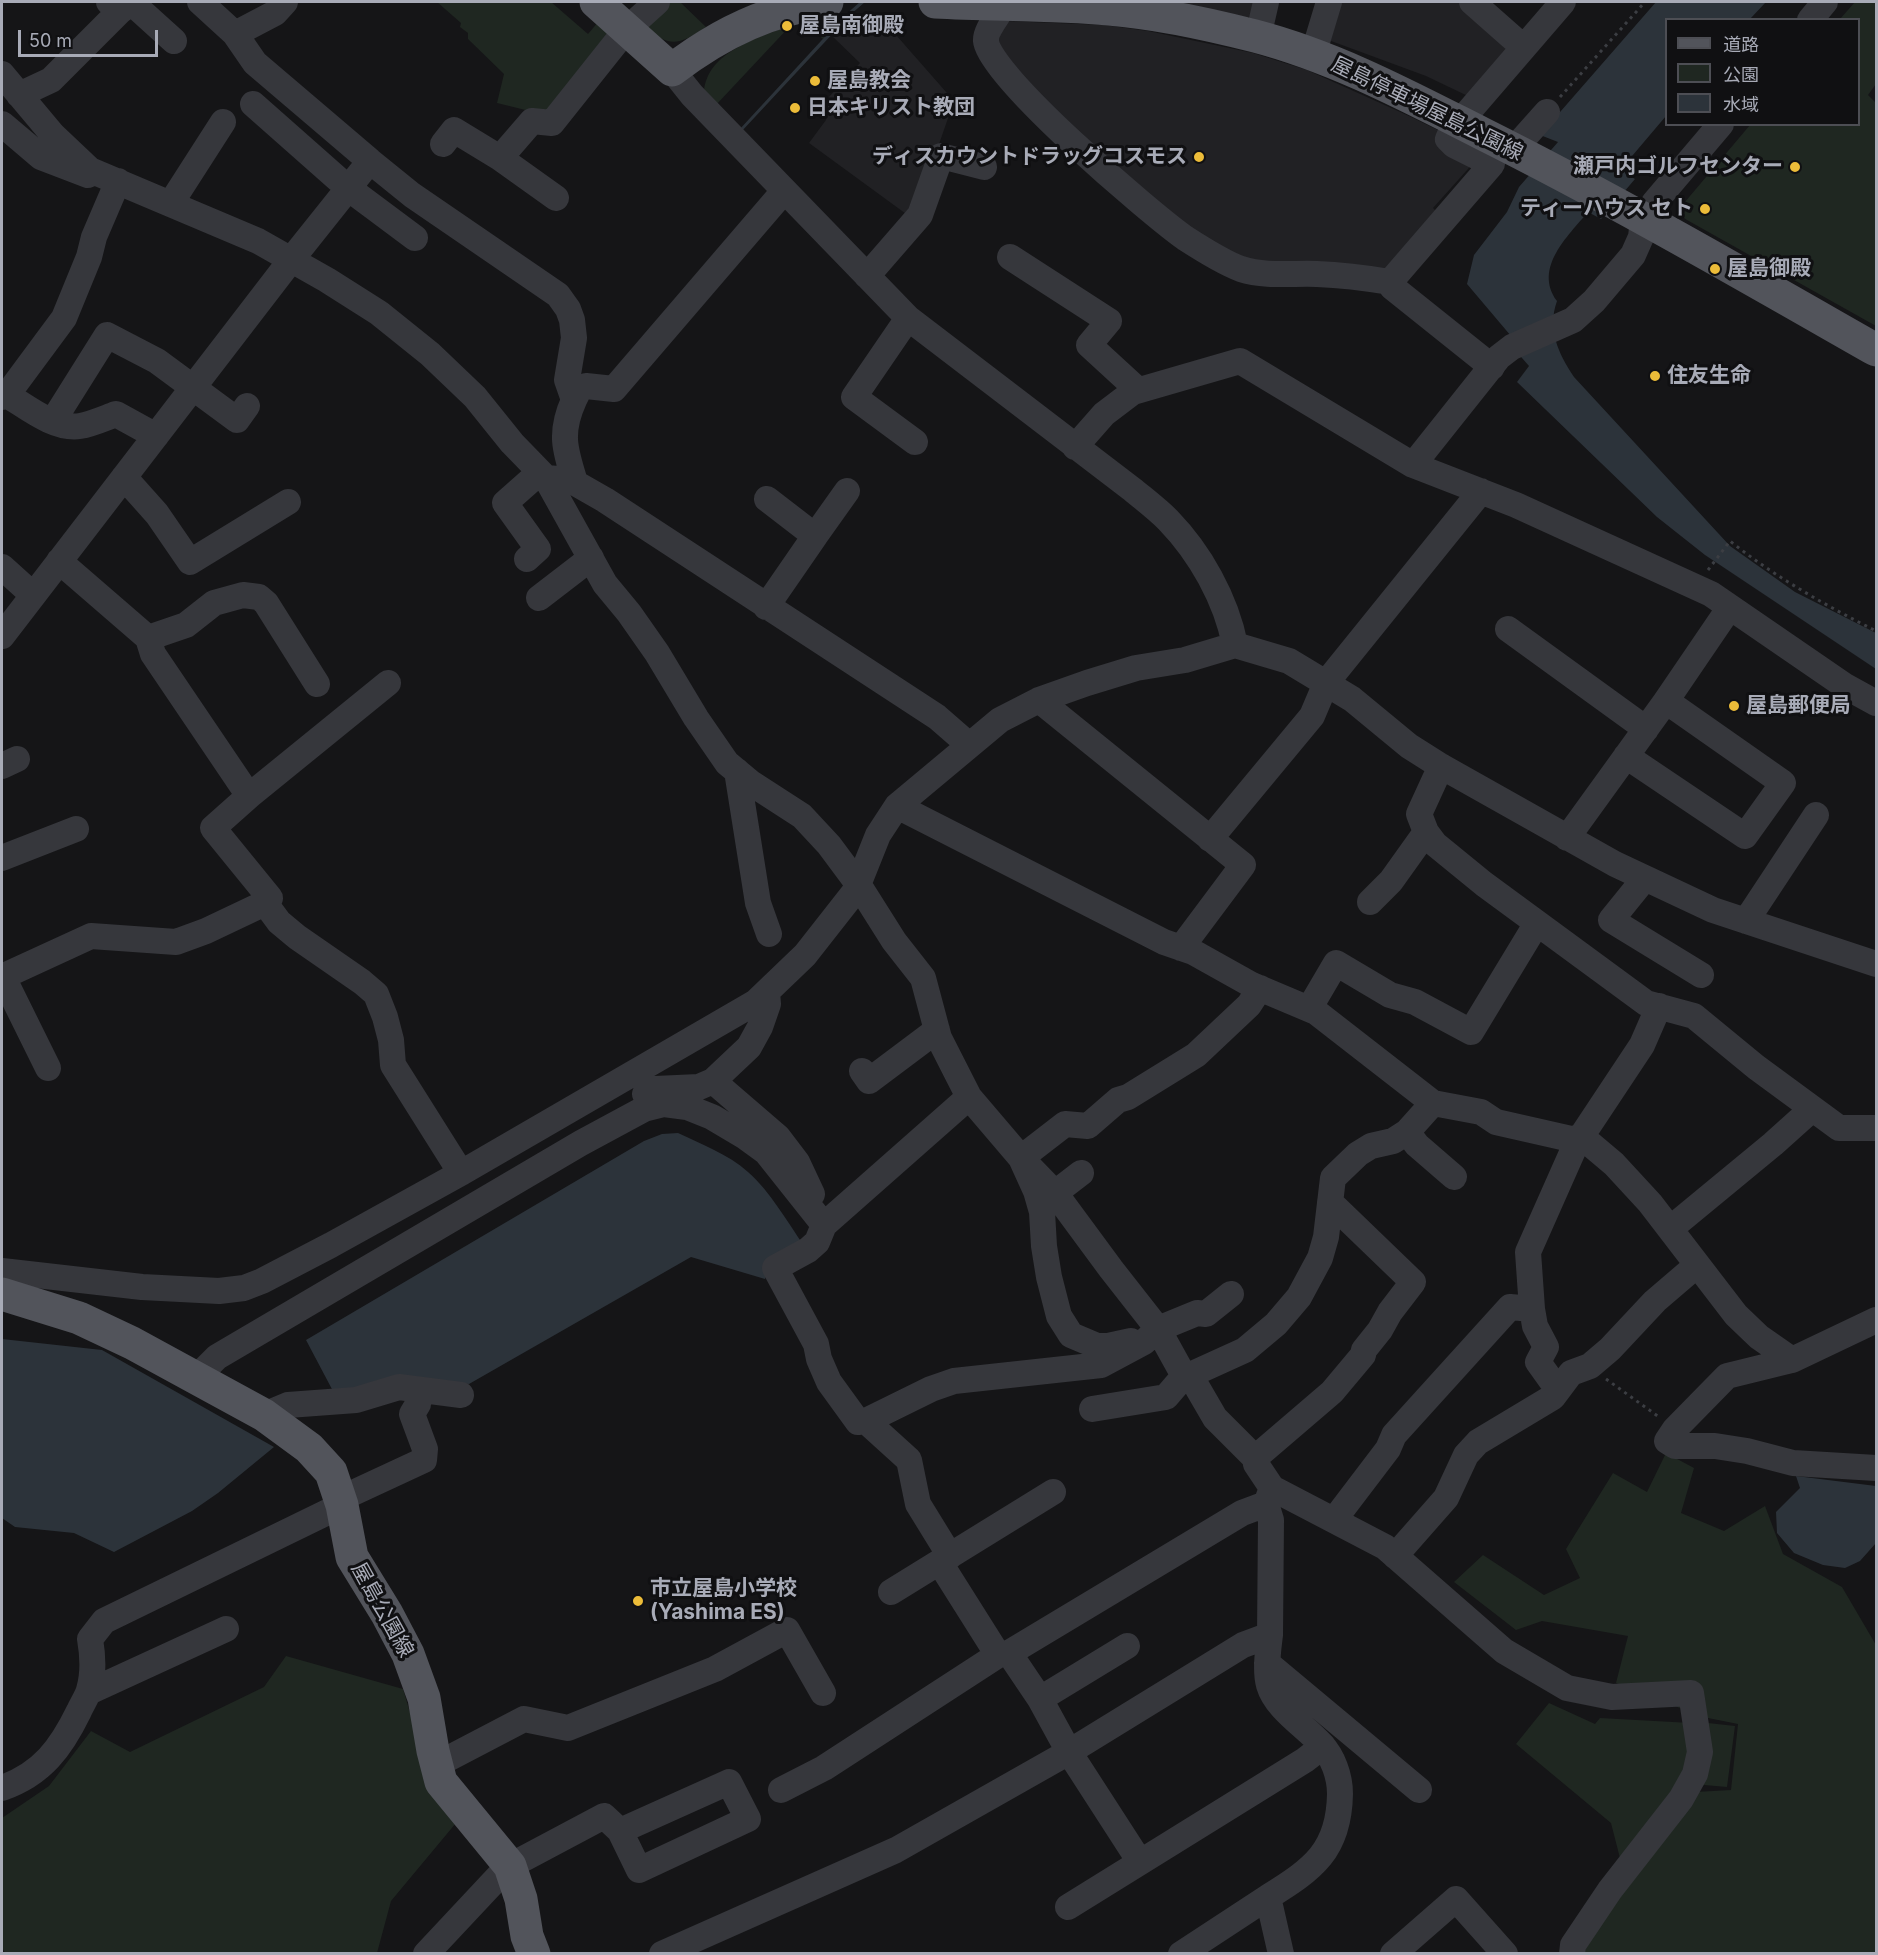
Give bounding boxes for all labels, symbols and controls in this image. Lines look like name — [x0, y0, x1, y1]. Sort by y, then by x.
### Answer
place label: 屋島南御殿 — [799, 13, 904, 39]
scale bar — [21, 18, 160, 56]
legend — [1665, 18, 1860, 126]
marker: 屋島南御殿 — [780, 19, 794, 33]
text: 50 m — [29, 30, 72, 51]
text: 道路 — [1723, 34, 1759, 55]
street label: 屋島停車場屋島公園線 — [1327, 52, 1527, 166]
text: 公園 — [1723, 64, 1759, 85]
place label: 屋島教会 — [827, 68, 911, 94]
marker: 屋島教会 — [808, 74, 822, 88]
text: 水域 — [1723, 94, 1759, 115]
place label: 日本キリスト教団 — [807, 95, 975, 121]
marker: 日本キリスト教団 — [788, 101, 802, 115]
place label: ディスカウントドラッグコスモス — [872, 144, 1187, 170]
marker: ディスカウントドラッグコスモス — [1192, 150, 1206, 164]
place label: 瀬戸内ゴルフセンター — [1573, 154, 1783, 180]
marker: 瀬戸内ゴルフセンター — [1788, 160, 1802, 174]
place label: ティーハウス セト — [1520, 196, 1693, 222]
marker: ティーハウス セト — [1698, 202, 1712, 216]
place label: 屋島御殿 — [1727, 256, 1811, 282]
marker: 屋島御殿 — [1708, 262, 1722, 276]
place label: 住友生命 — [1667, 363, 1751, 389]
marker: 住友生命 — [1648, 369, 1662, 383]
place label: 屋島郵便局 — [1746, 693, 1851, 719]
marker: 屋島郵便局 — [1727, 699, 1741, 713]
street label: 屋島公園線 — [346, 1558, 418, 1662]
place label: 市立屋島小学校 (Yashima ES) — [650, 1576, 797, 1626]
marker: 市立屋島小学校 (Yashima ES) — [631, 1594, 645, 1608]

